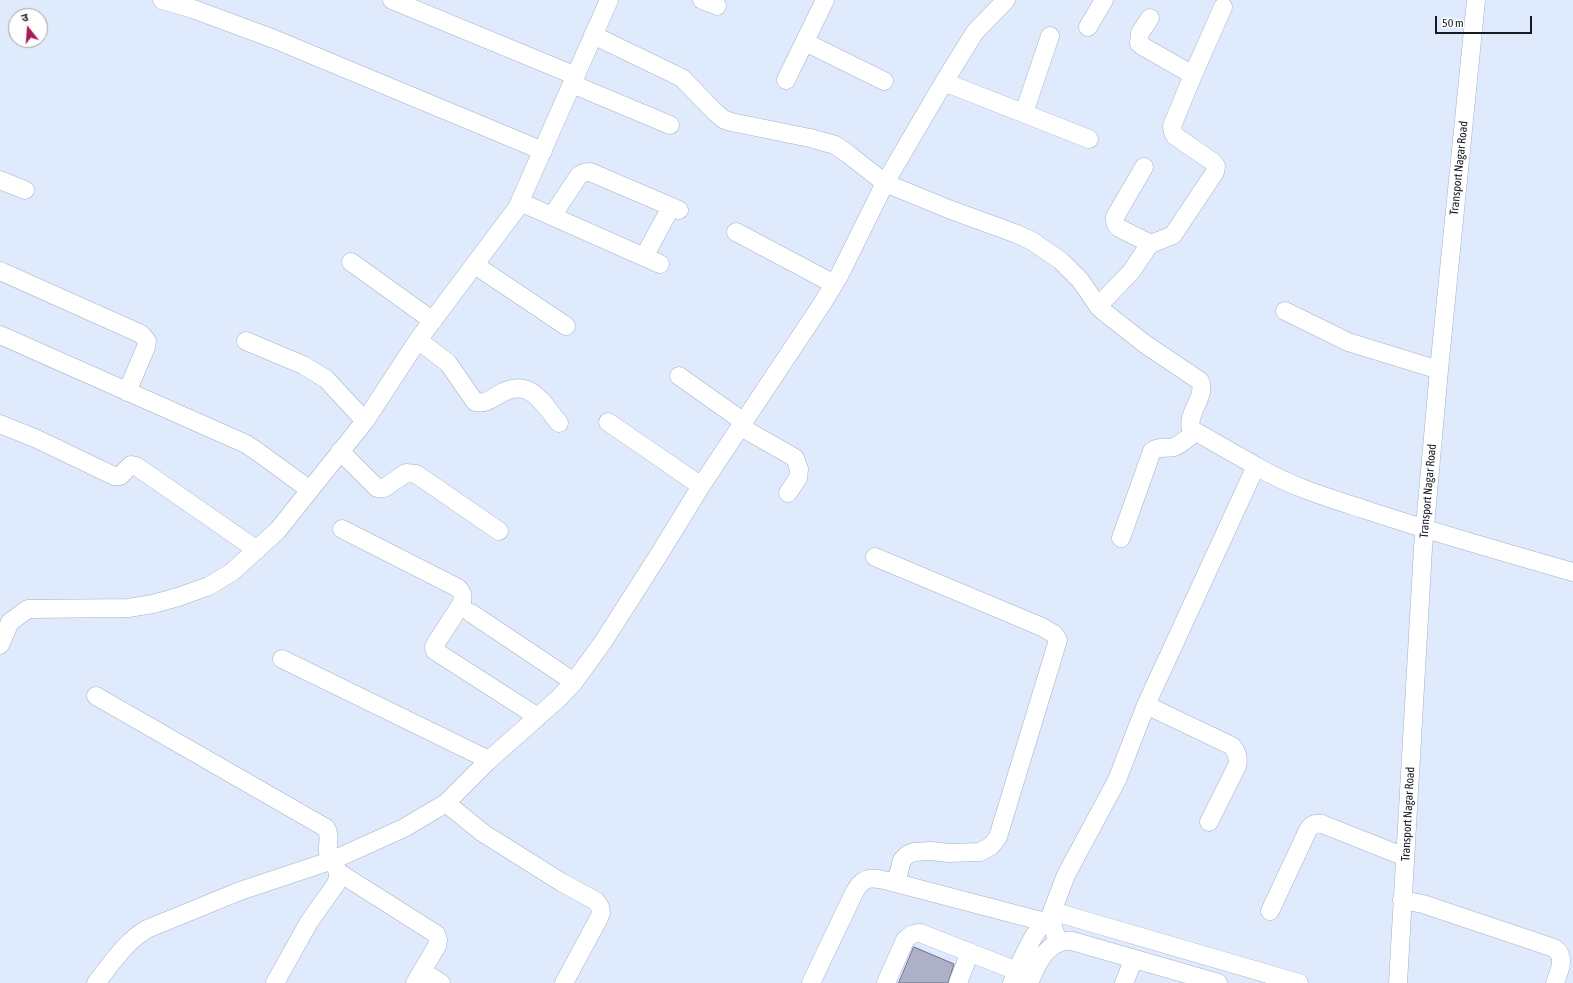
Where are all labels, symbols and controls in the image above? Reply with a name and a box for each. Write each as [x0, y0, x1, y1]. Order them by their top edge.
north arrow [8, 8, 48, 48]
scale bar [1437, 8, 1534, 34]
text: उ [20, 11, 30, 24]
text: 50 m [1442, 16, 1464, 30]
street label: Transport Nagar Road [1447, 120, 1471, 216]
street label: Transport Nagar Road [1417, 443, 1439, 539]
street label: Transport Nagar Road [1398, 766, 1418, 862]

